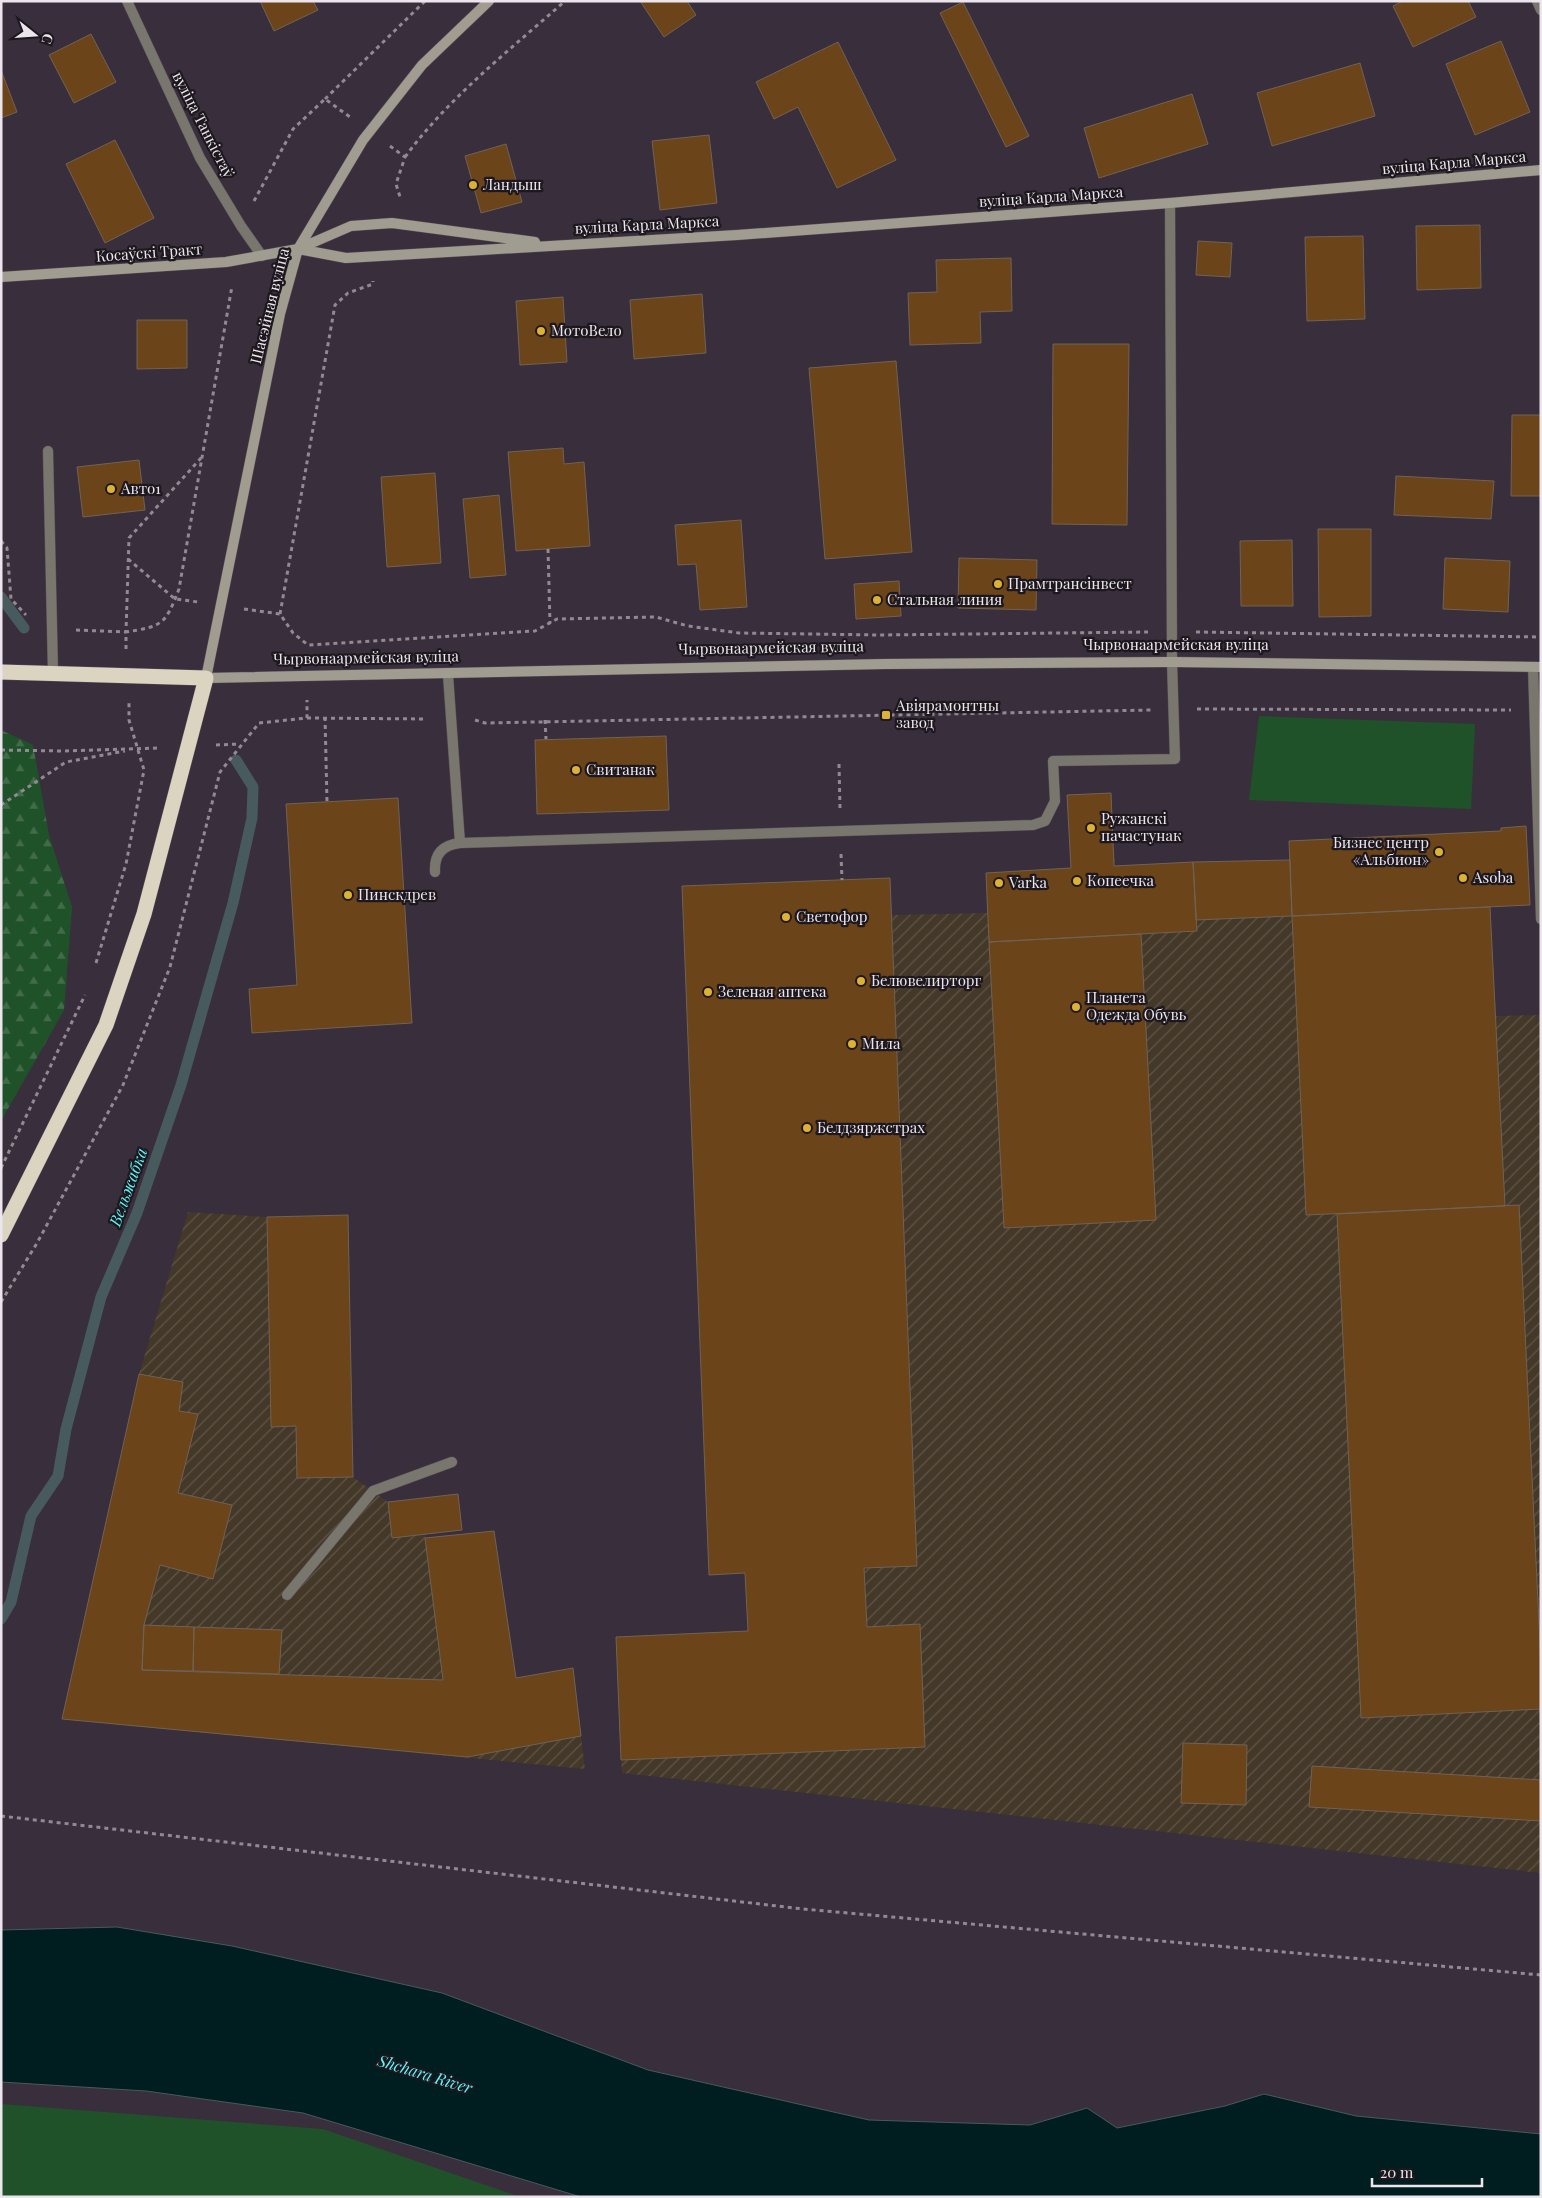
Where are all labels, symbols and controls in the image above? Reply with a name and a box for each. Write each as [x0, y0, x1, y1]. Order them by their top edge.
north arrow [10, 10, 60, 60]
text: С [37, 31, 58, 47]
street label: вуліца Танкістаў [169, 68, 239, 181]
street label: вуліца Карла Маркса [1381, 146, 1527, 178]
place label: Ландыш [482, 174, 542, 194]
marker: Ландыш [467, 179, 479, 191]
street label: вуліца Карла Маркса [978, 181, 1124, 211]
street label: вуліца Карла Маркса [574, 210, 720, 238]
street label: Косаўскі Тракт [95, 238, 203, 266]
street label: Шасэйная вуліца [245, 245, 293, 366]
place label: МотоВело [551, 320, 622, 340]
marker: МотоВело [535, 325, 547, 337]
place label: Авто1 [120, 478, 161, 498]
marker: Авто1 [105, 483, 117, 495]
place label: Прамтрансінвест [1008, 573, 1132, 593]
marker: Прамтрансінвест [992, 578, 1004, 590]
place label: Стальная линия [887, 589, 1002, 609]
marker: Стальная линия [871, 594, 883, 606]
street label: Чырвонаармейская вуліца [1083, 634, 1269, 654]
street label: Чырвонаармейская вуліца [678, 635, 865, 659]
street label: Чырвонаармейская вуліца [273, 645, 460, 669]
place label: Авіярамонтны завод [895, 695, 999, 732]
marker: Авіярамонтны завод [880, 709, 892, 721]
place label: Свитанак [586, 759, 655, 779]
marker: Свитанак [570, 764, 582, 776]
place label: Ружанскі пачастунак [1101, 808, 1182, 845]
marker: Ружанскі пачастунак [1085, 822, 1097, 834]
place label: Бизнес центр «Альбион» [1333, 832, 1429, 869]
marker: Бизнес центр «Альбион» [1433, 846, 1445, 858]
place label: Asoba [1472, 867, 1514, 887]
place label: Копеечка [1087, 870, 1155, 890]
place label: Varka [1008, 872, 1047, 892]
marker: Asoba [1457, 872, 1469, 884]
marker: Копеечка [1071, 875, 1083, 887]
marker: Varka [993, 877, 1005, 889]
place label: Пинскдрев [358, 884, 436, 904]
marker: Пинскдрев [342, 889, 354, 901]
place label: Светофор [796, 906, 868, 926]
marker: Светофор [780, 911, 792, 923]
place label: Белювелирторг [871, 970, 982, 990]
marker: Белювелирторг [855, 975, 867, 987]
place label: Зеленая аптека [718, 981, 827, 1001]
marker: Зеленая аптека [702, 986, 714, 998]
place label: Планета Одежда Обувь [1086, 987, 1187, 1024]
marker: Планета Одежда Обувь [1070, 1001, 1082, 1013]
place label: Мила [862, 1033, 901, 1053]
marker: Мила [846, 1038, 858, 1050]
place label: Белдзяржстрах [817, 1117, 925, 1137]
marker: Белдзяржстрах [801, 1122, 813, 1134]
water label: Вельжабка [103, 1145, 151, 1230]
water label: Shchara River [374, 2049, 476, 2098]
scale bar [1372, 2156, 1482, 2188]
text: 20 m [1380, 2162, 1414, 2182]

